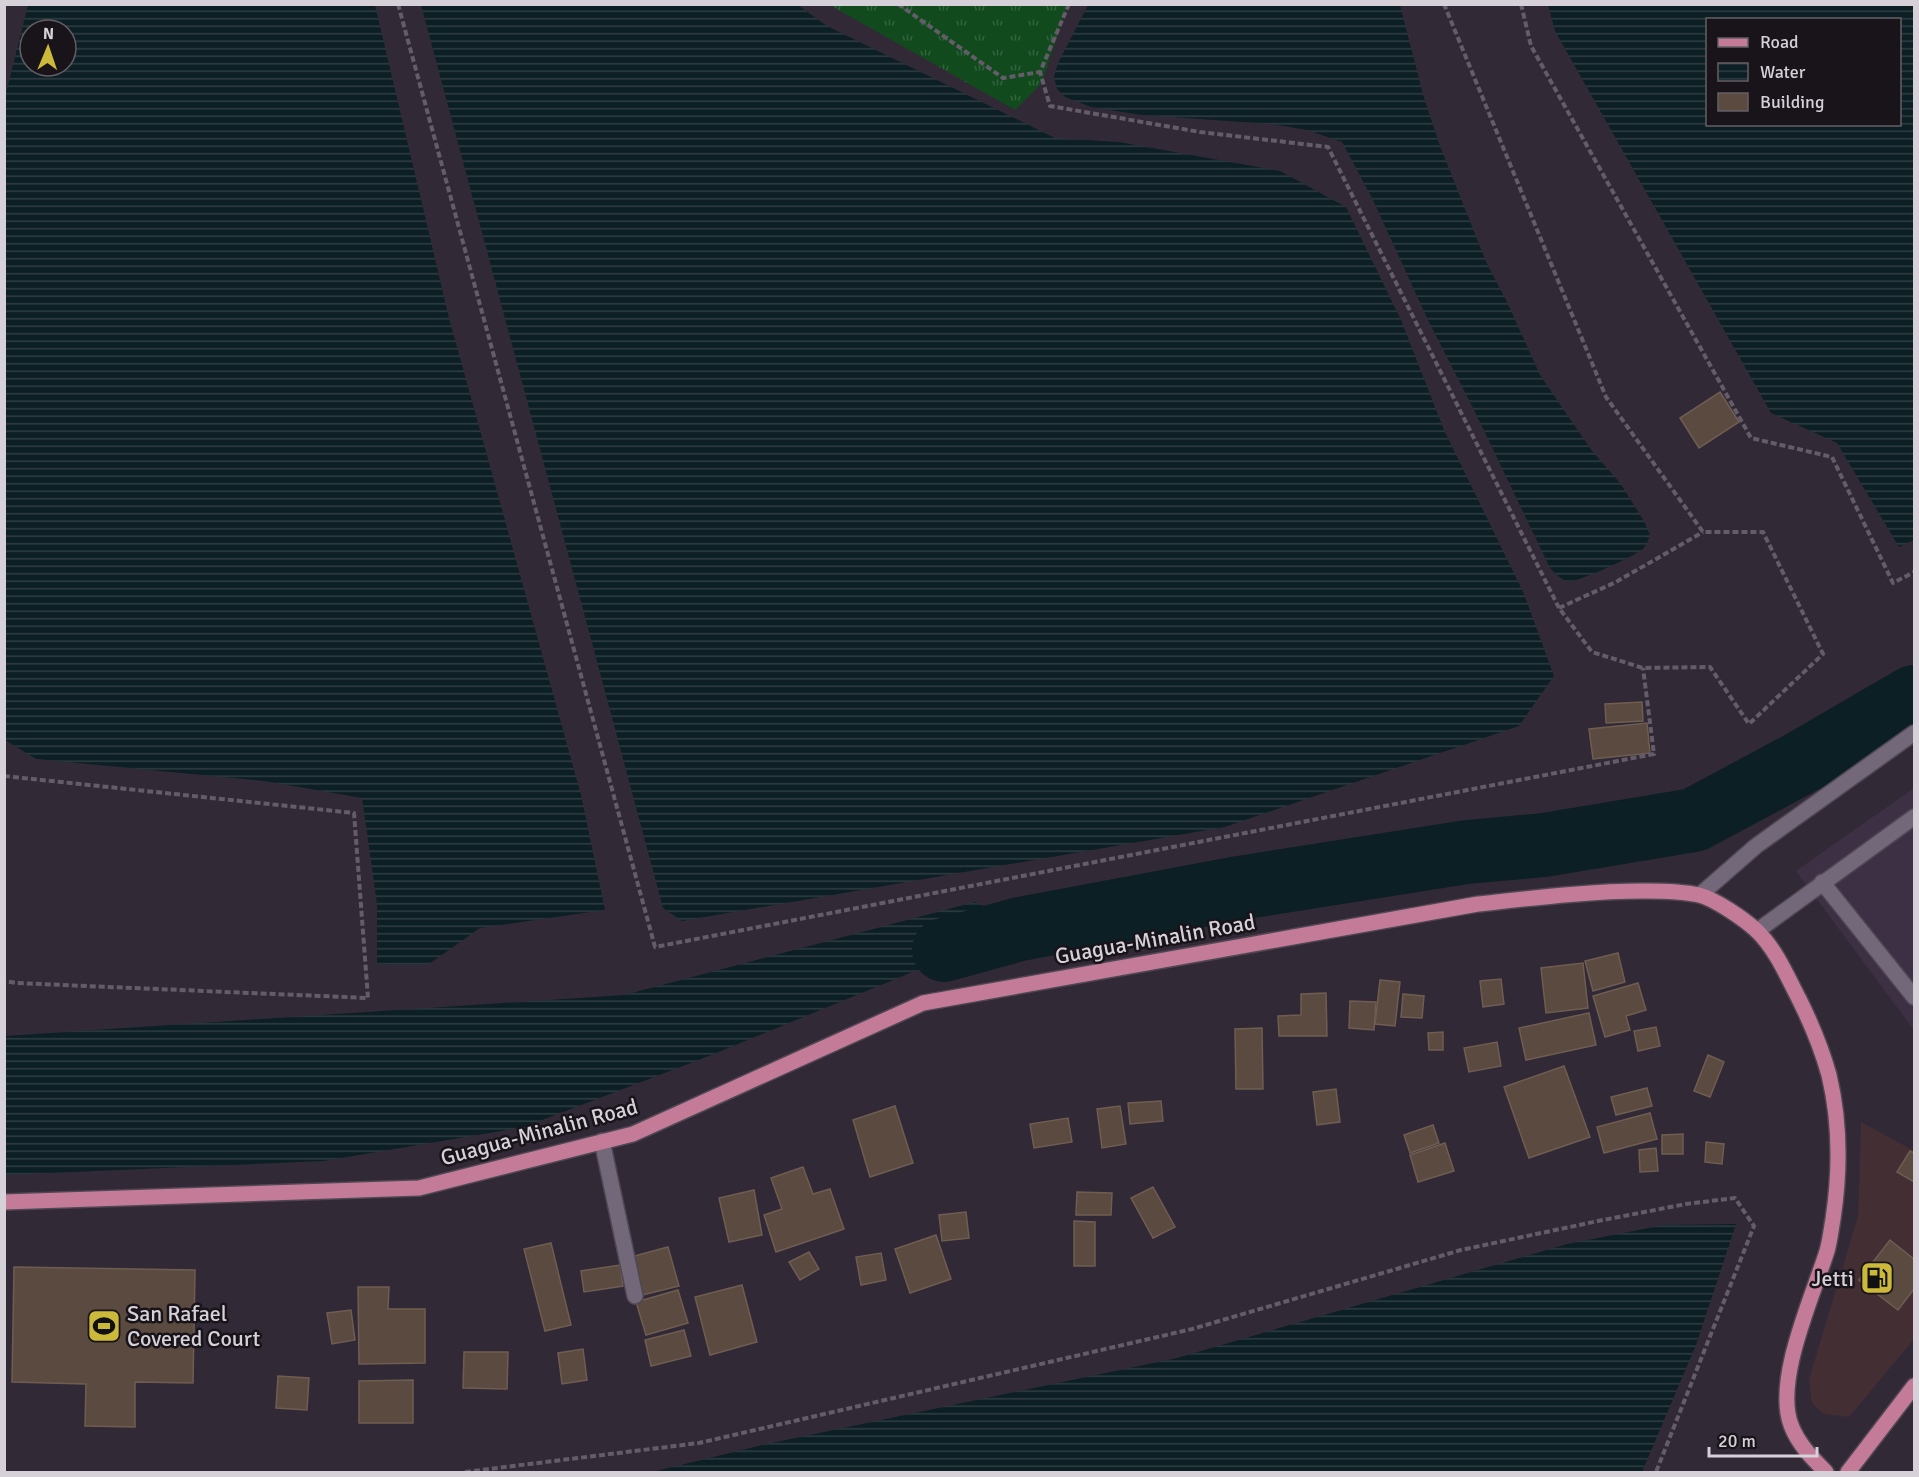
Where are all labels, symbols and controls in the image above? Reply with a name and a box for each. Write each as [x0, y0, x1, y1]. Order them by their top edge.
north arrow [18, 18, 78, 78]
legend [1706, 18, 1901, 126]
text: N [43, 24, 54, 44]
text: Road [1760, 31, 1799, 53]
text: Water [1760, 61, 1806, 83]
text: Building [1760, 91, 1824, 113]
street label: Guagua-Minalin Road [1053, 908, 1257, 970]
street label: Guagua-Minalin Road [438, 1093, 640, 1171]
fuel station icon: Jetti [1859, 1260, 1895, 1296]
place label: Jetti [1812, 1265, 1854, 1292]
place label: San Rafael Covered Court [127, 1300, 260, 1352]
sports icon: San Rafael Covered Court [86, 1308, 122, 1344]
scale bar [1709, 1420, 1817, 1458]
text: 20 m [1718, 1430, 1756, 1452]

